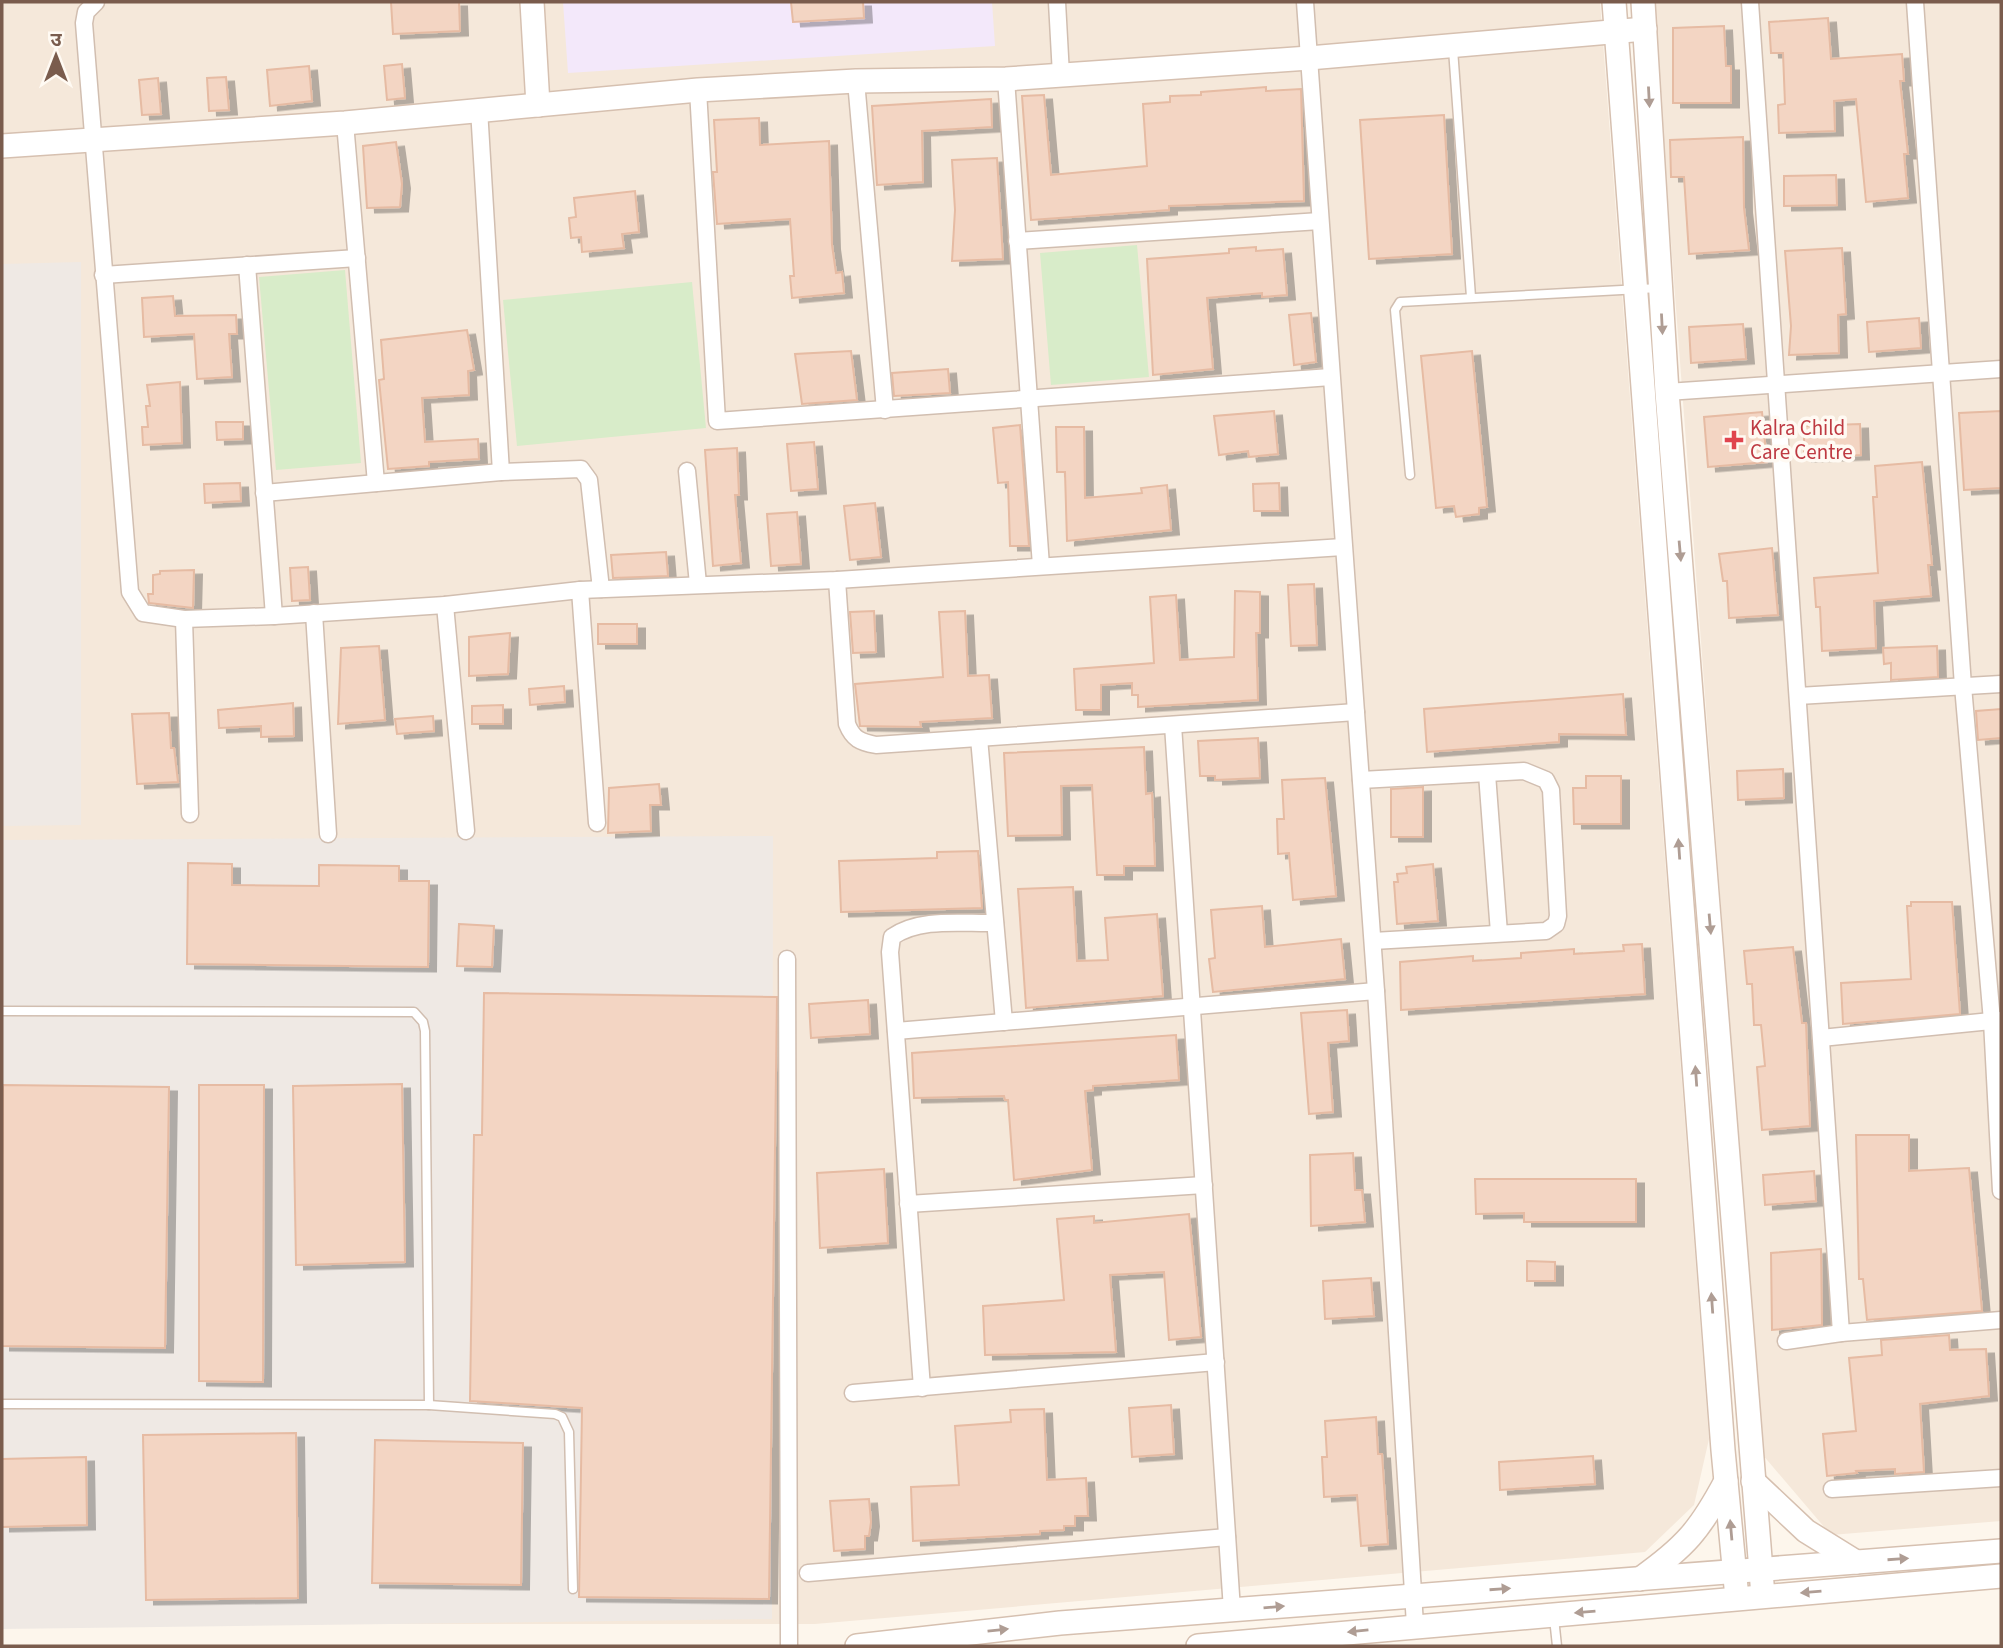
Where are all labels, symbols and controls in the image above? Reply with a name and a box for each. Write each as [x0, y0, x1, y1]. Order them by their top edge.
north arrow [21, 21, 91, 91]
text: उ [50, 27, 62, 54]
one-way arrow [1644, 86, 1655, 108]
one-way arrow [1657, 313, 1668, 335]
place label: Kalra Child Care Centre [1750, 413, 1853, 467]
marker: Kalra Child Care Centre [1724, 430, 1744, 450]
one-way arrow [1675, 540, 1686, 562]
one-way arrow [1673, 838, 1684, 860]
one-way arrow [1705, 913, 1716, 935]
one-way arrow [1690, 1065, 1701, 1087]
one-way arrow [1706, 1292, 1717, 1314]
one-way arrow [1725, 1519, 1736, 1541]
one-way arrow [1888, 1553, 1910, 1564]
one-way arrow [1490, 1583, 1512, 1594]
one-way arrow [1800, 1587, 1822, 1598]
one-way arrow [1263, 1601, 1285, 1612]
one-way arrow [1573, 1607, 1595, 1618]
one-way arrow [987, 1625, 1009, 1636]
one-way arrow [1347, 1625, 1369, 1636]

